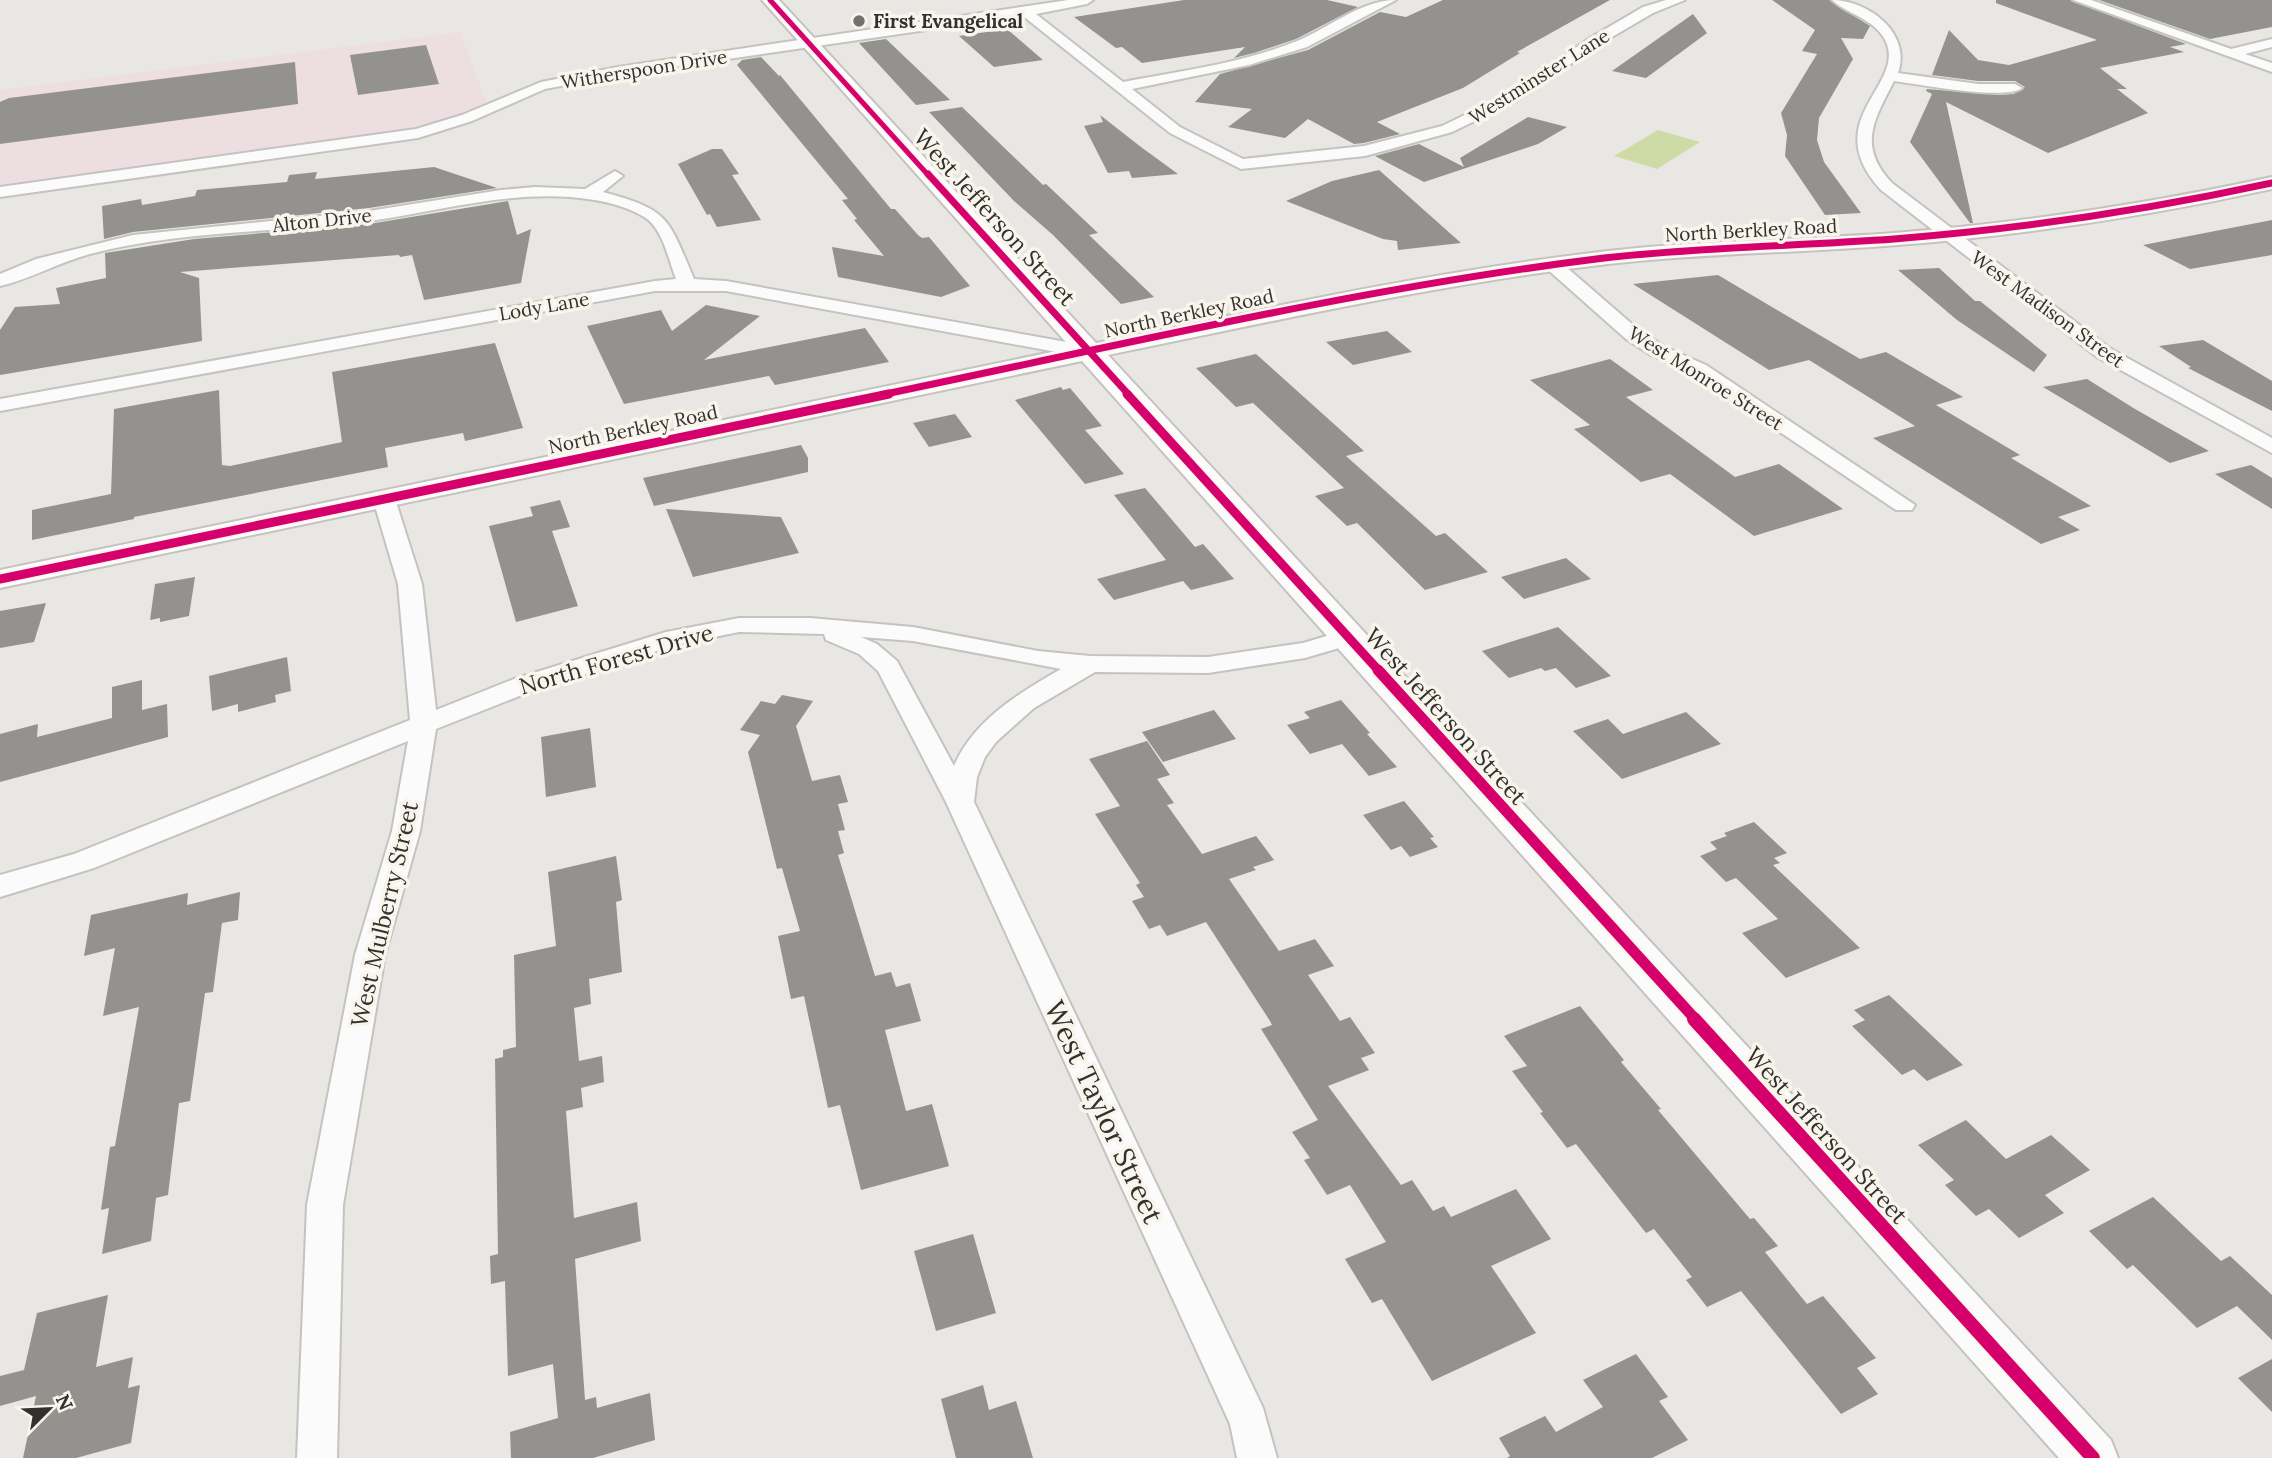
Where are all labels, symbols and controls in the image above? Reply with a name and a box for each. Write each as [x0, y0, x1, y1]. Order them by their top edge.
place label: First Evangelical [873, 9, 1023, 33]
marker: First Evangelical [851, 13, 867, 29]
street label: Westminster Lane [1464, 23, 1614, 129]
street label: Witherspoon Drive [559, 44, 729, 94]
street label: West Jefferson Street [908, 123, 1082, 312]
street label: Alton Drive [270, 203, 373, 237]
street label: North Berkley Road [1664, 214, 1838, 246]
street label: West Madison Street [1967, 245, 2130, 373]
street label: North Berkley Road [1102, 283, 1276, 343]
street label: Lody Lane [497, 286, 591, 326]
street label: West Monroe Street [1624, 321, 1788, 436]
street label: North Berkley Road [546, 399, 720, 459]
street label: North Forest Drive [516, 617, 716, 701]
street label: West Jefferson Street [1359, 622, 1533, 811]
street label: West Mulberry Street [344, 798, 424, 1030]
street label: West Taylor Street [1037, 995, 1172, 1229]
street label: West Jefferson Street [1740, 1041, 1914, 1230]
north arrow [14, 1374, 84, 1444]
text: N [51, 1390, 79, 1414]

